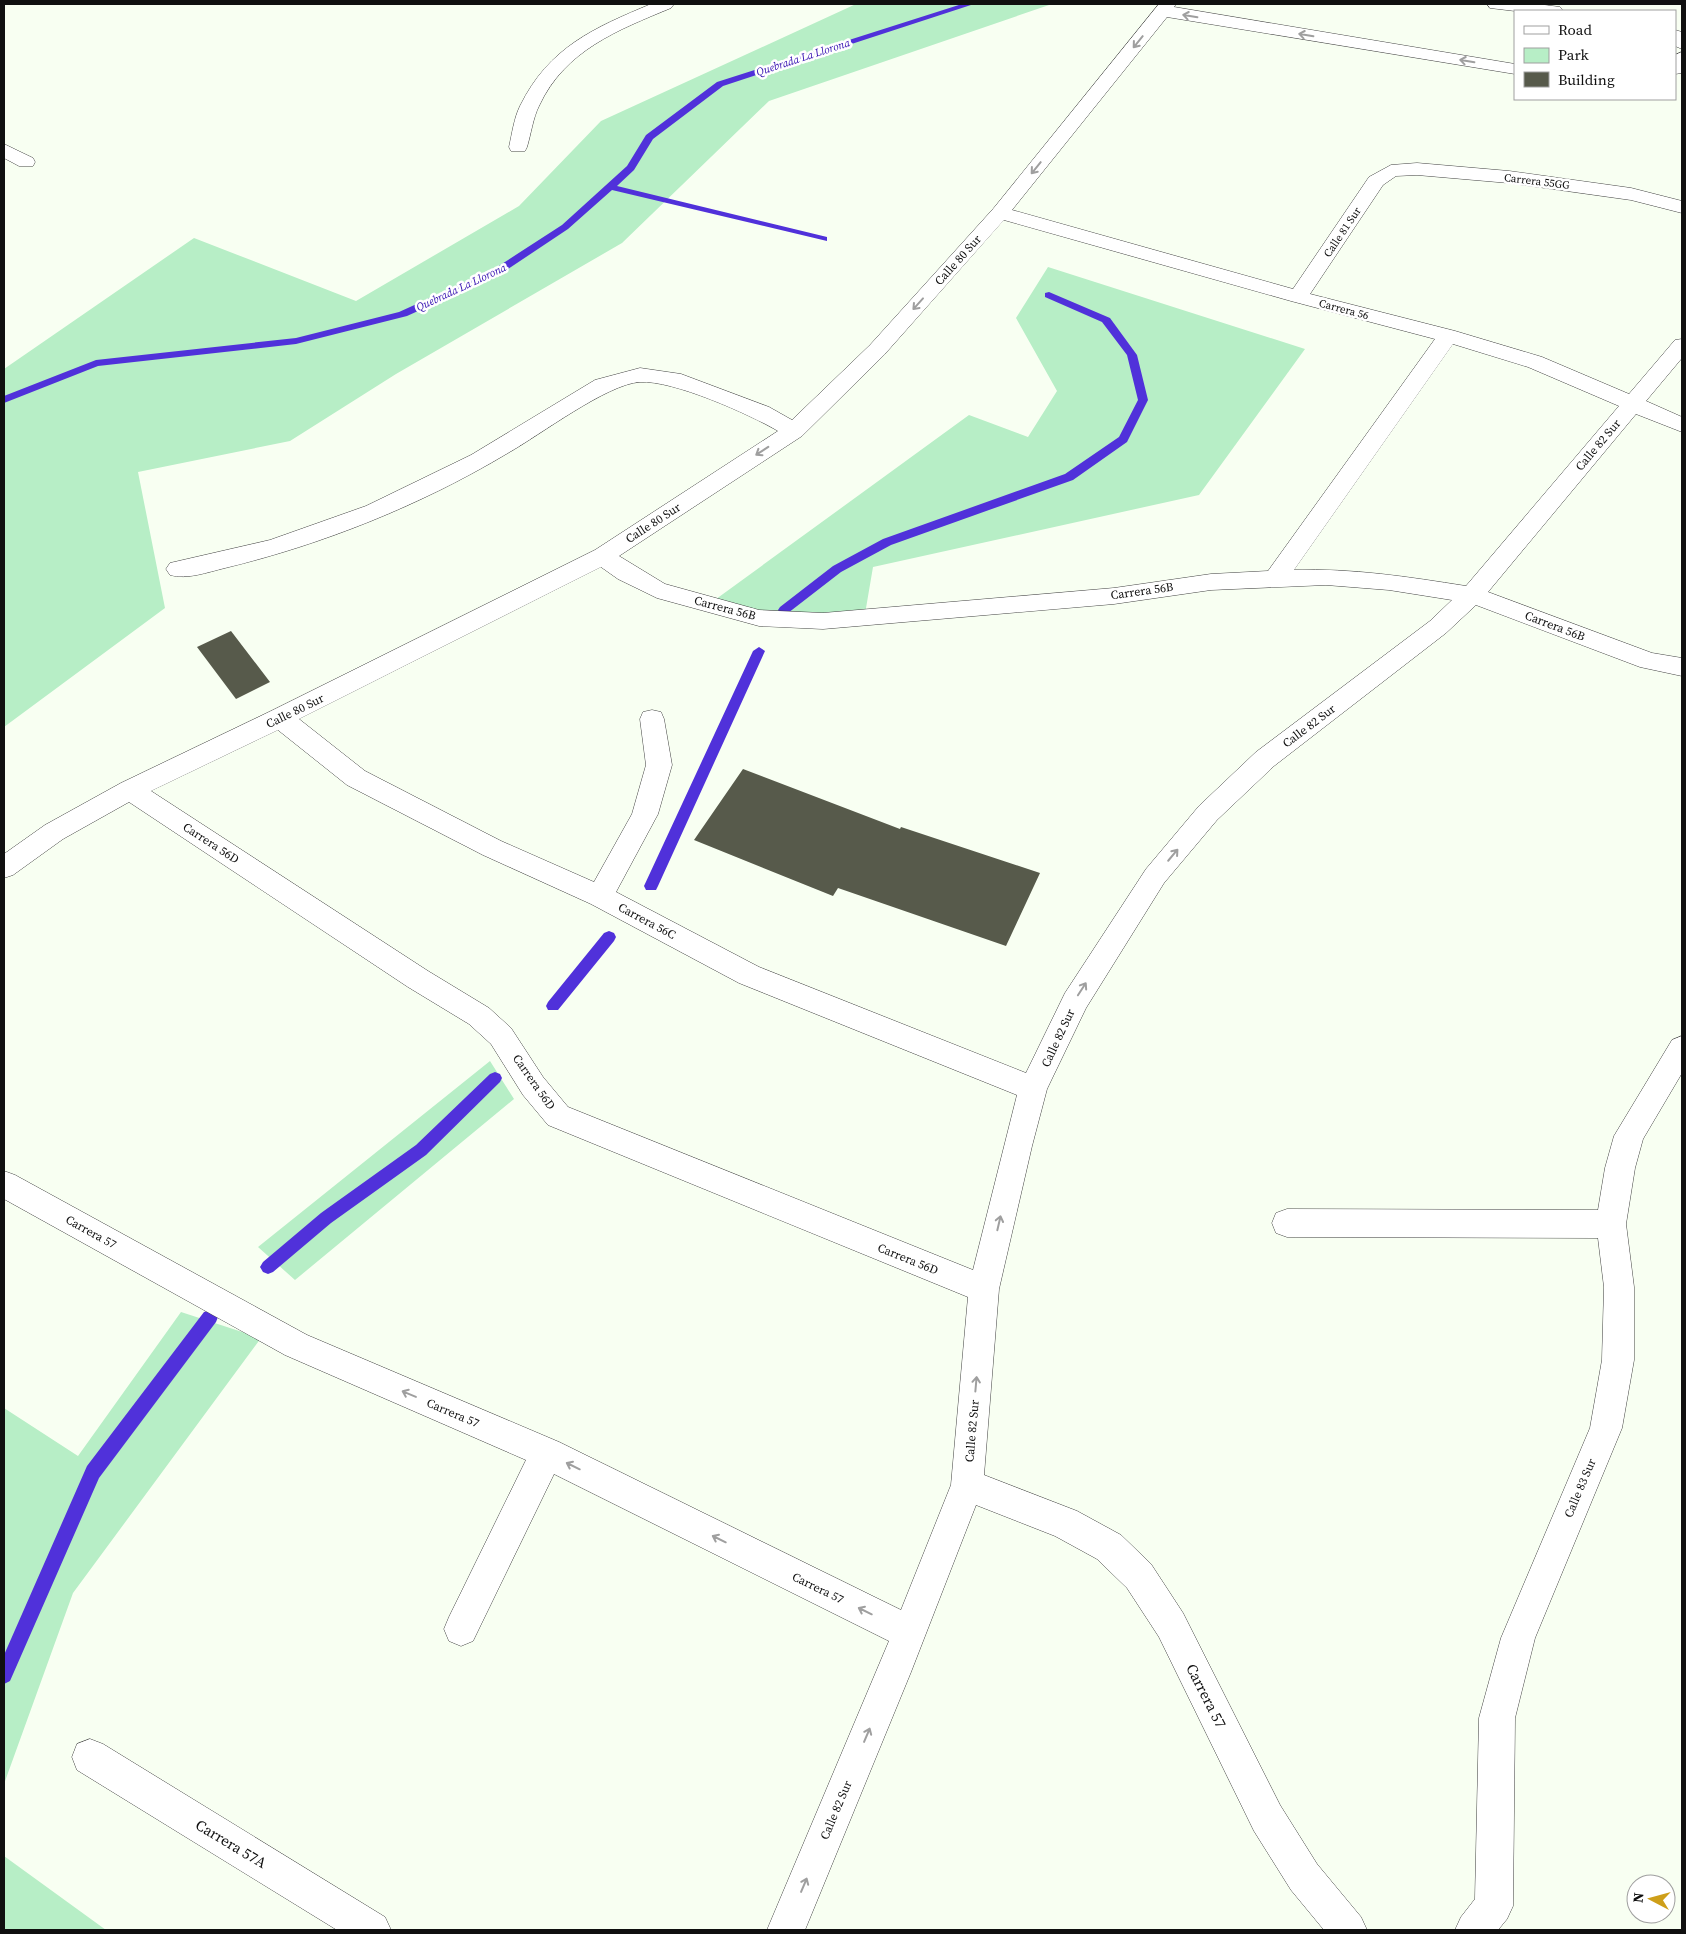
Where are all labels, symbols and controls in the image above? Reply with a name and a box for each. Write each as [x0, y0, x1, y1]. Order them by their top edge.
one-way arrow [1182, 10, 1198, 20]
legend [1514, 10, 1676, 100]
text: Road [1558, 19, 1592, 40]
one-way arrow [1299, 29, 1315, 39]
water label: Quebrada La Llorona [754, 35, 852, 80]
one-way arrow [1133, 36, 1144, 49]
text: Park [1558, 44, 1590, 65]
one-way arrow [1459, 56, 1475, 66]
text: Building [1558, 69, 1615, 90]
one-way arrow [1030, 162, 1041, 175]
street label: Carrera 55GG [1503, 170, 1571, 193]
street label: Calle 81 Sur [1320, 204, 1365, 260]
street label: Calle 80 Sur [931, 231, 985, 289]
water label: Quebrada La Llorona [414, 260, 509, 315]
street label: Carrera 56 [1317, 296, 1371, 323]
one-way arrow [912, 298, 924, 311]
street label: Calle 82 Sur [1572, 416, 1624, 474]
one-way arrow [756, 447, 770, 457]
street label: Calle 80 Sur [622, 499, 684, 547]
street label: Carrera 56B [1110, 579, 1175, 603]
street label: Carrera 56B [692, 592, 758, 624]
street label: Carrera 56B [1523, 607, 1588, 645]
street label: Calle 80 Sur [263, 690, 327, 732]
street label: Calle 82 Sur [1279, 701, 1339, 751]
street label: Carrera 56D [180, 819, 242, 867]
one-way arrow [1168, 848, 1179, 861]
street label: Carrera 56C [615, 899, 679, 943]
one-way arrow [1078, 983, 1088, 997]
street label: Calle 82 Sur [1038, 1006, 1078, 1070]
street label: Carrera 56D [509, 1051, 559, 1113]
street label: Carrera 57 [63, 1212, 119, 1252]
one-way arrow [995, 1216, 1004, 1232]
street label: Carrera 56D [875, 1240, 941, 1278]
one-way arrow [971, 1376, 980, 1392]
one-way arrow [402, 1389, 417, 1399]
street label: Carrera 57 [424, 1395, 482, 1431]
street label: Calle 82 Sur [961, 1399, 983, 1463]
street label: Calle 83 Sur [1560, 1456, 1600, 1520]
one-way arrow [566, 1461, 581, 1471]
one-way arrow [712, 1533, 727, 1543]
street label: Carrera 57 [789, 1569, 847, 1607]
one-way arrow [857, 1606, 872, 1616]
street label: Carrera 57 [1181, 1660, 1232, 1732]
one-way arrow [864, 1728, 873, 1743]
street label: Calle 82 Sur [816, 1778, 856, 1842]
street label: Carrera 57A [192, 1814, 271, 1873]
north arrow [1626, 1874, 1676, 1924]
one-way arrow [800, 1878, 810, 1893]
text: N [1628, 1892, 1649, 1904]

